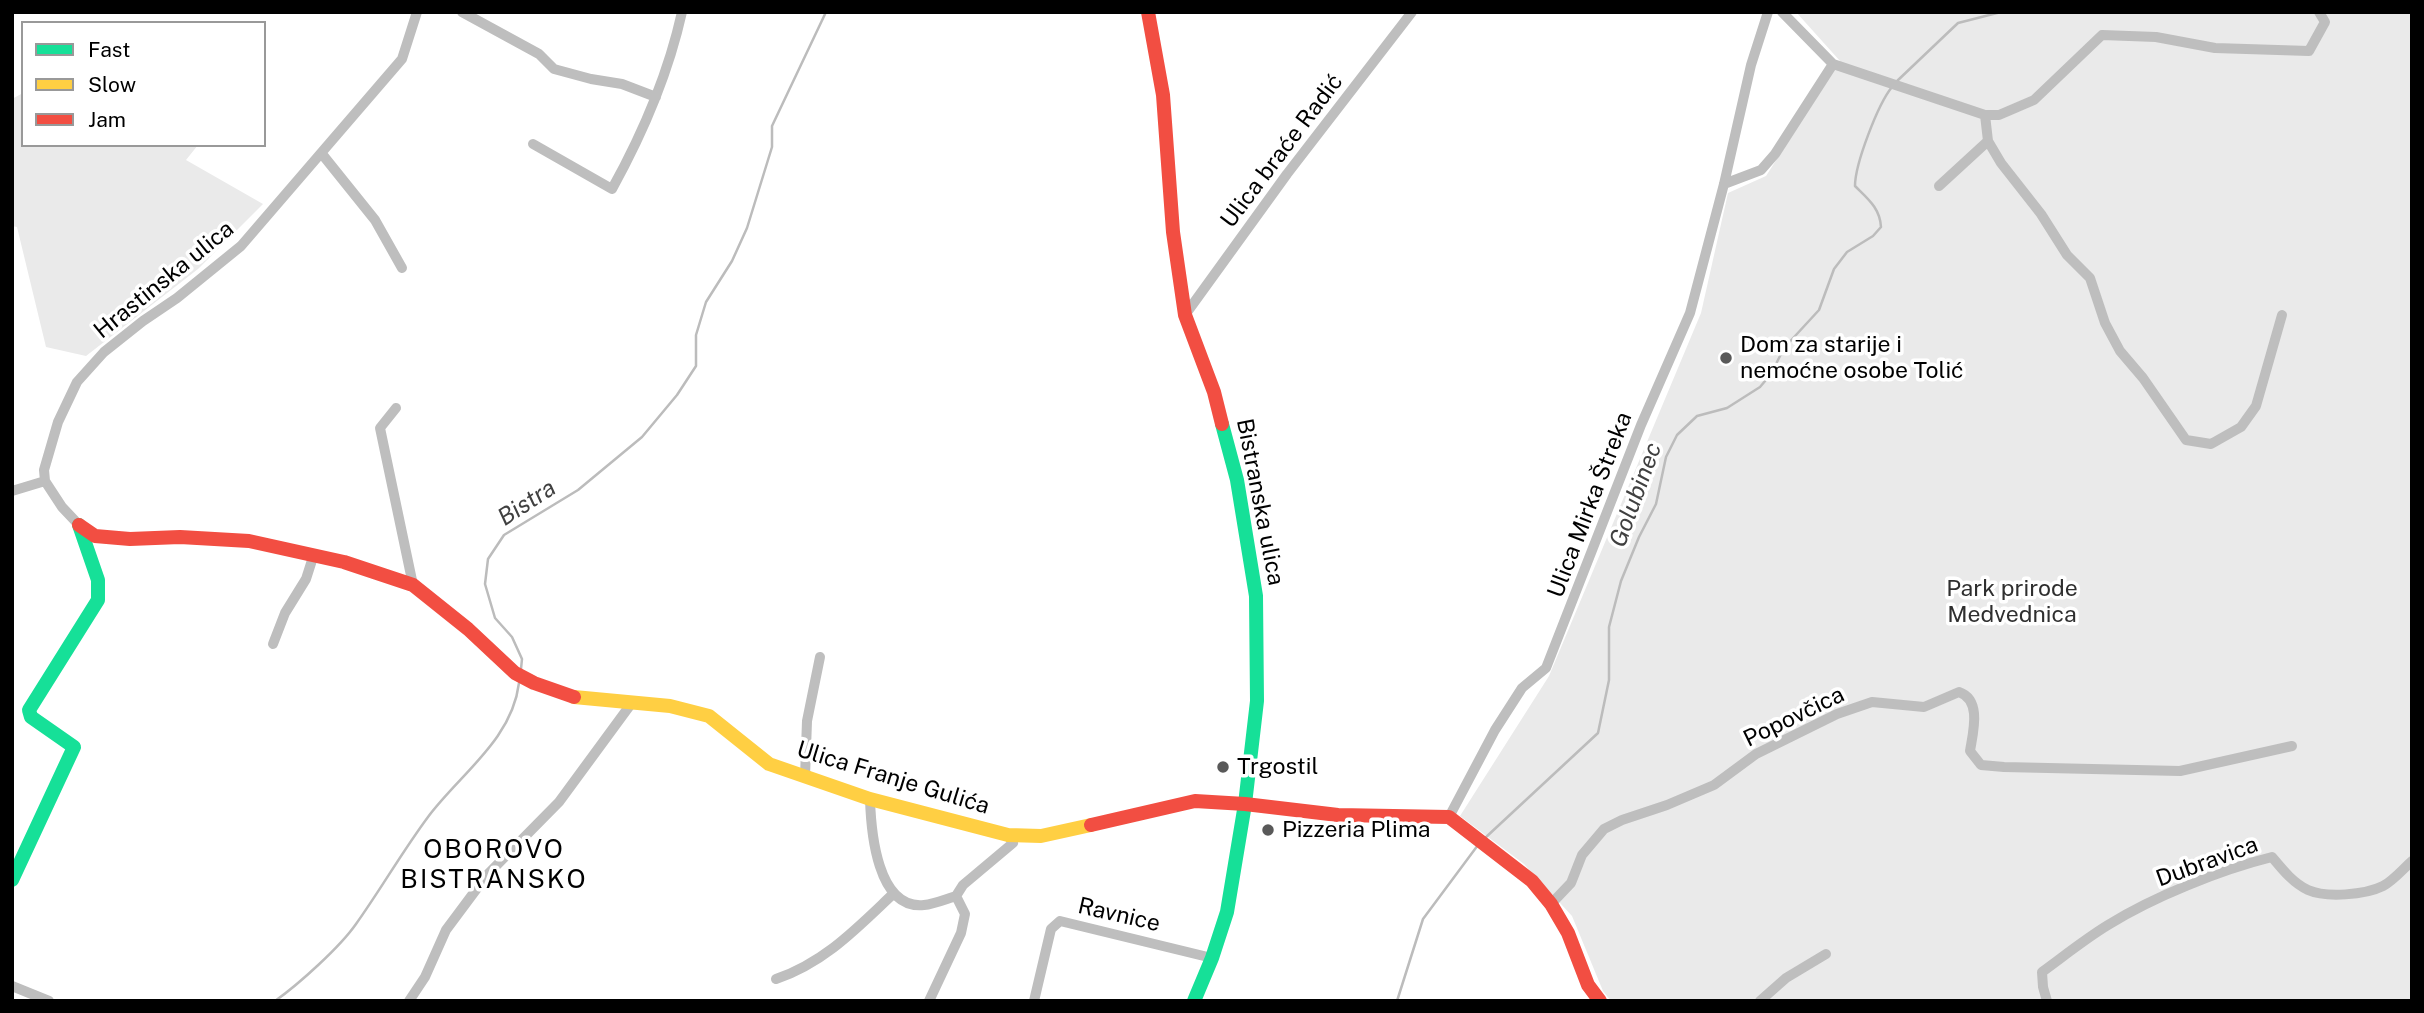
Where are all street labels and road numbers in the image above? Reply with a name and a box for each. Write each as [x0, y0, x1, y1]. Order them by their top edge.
street label: Ulica braće Radić [1215, 69, 1349, 233]
street label: Hrastinska ulica [89, 215, 239, 345]
street label: Ulica Mirka Štreka [1542, 408, 1638, 602]
street label: Bistranska ulica [1230, 416, 1290, 588]
street label: Popovčica [1739, 681, 1849, 753]
street label: Ulica Franje Gulića [793, 736, 993, 820]
street label: Dubravica [2152, 831, 2262, 893]
street label: Ravnice [1075, 892, 1163, 938]

